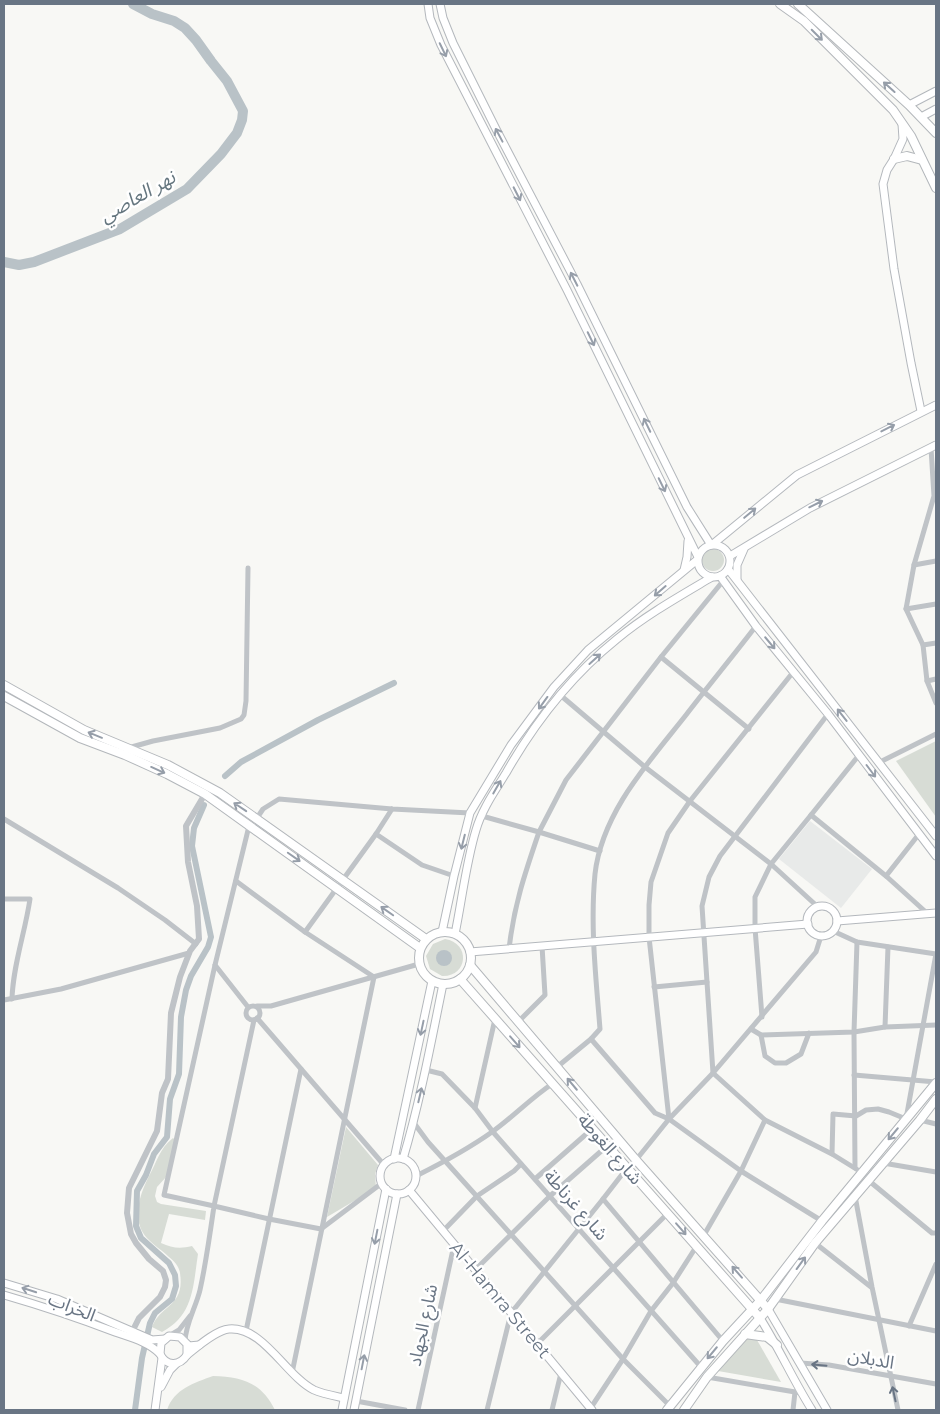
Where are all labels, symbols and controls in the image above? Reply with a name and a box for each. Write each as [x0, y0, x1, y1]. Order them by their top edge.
one-way arrow [811, 29, 824, 41]
one-way arrow [439, 42, 448, 57]
one-way arrow [883, 81, 896, 93]
one-way arrow [494, 128, 504, 143]
water label: نهر العاصي [95, 165, 182, 230]
one-way arrow [512, 187, 522, 202]
one-way arrow [569, 272, 579, 287]
one-way arrow [587, 331, 596, 346]
one-way arrow [641, 418, 651, 433]
one-way arrow [880, 423, 895, 432]
one-way arrow [658, 477, 667, 492]
one-way arrow [809, 499, 824, 509]
one-way arrow [744, 507, 757, 519]
one-way arrow [653, 585, 666, 596]
one-way arrow [765, 636, 776, 649]
one-way arrow [588, 653, 601, 664]
one-way arrow [537, 696, 548, 709]
one-way arrow [836, 709, 847, 722]
one-way arrow [88, 729, 103, 739]
one-way arrow [866, 764, 876, 778]
one-way arrow [150, 765, 165, 775]
one-way arrow [492, 780, 502, 795]
one-way arrow [233, 802, 247, 812]
one-way arrow [457, 834, 467, 850]
one-way arrow [287, 852, 301, 862]
one-way arrow [380, 906, 394, 916]
one-way arrow [417, 1020, 426, 1036]
one-way arrow [510, 1035, 521, 1048]
one-way arrow [566, 1078, 577, 1091]
one-way arrow [416, 1088, 425, 1104]
street label: شارع الغوطة [571, 1109, 647, 1191]
one-way arrow [888, 1127, 899, 1140]
street label: شارع غرناطة [537, 1165, 613, 1247]
one-way arrow [675, 1223, 686, 1236]
one-way arrow [371, 1228, 381, 1244]
street label: Al-Hamra Street [445, 1237, 555, 1363]
one-way arrow [796, 1256, 806, 1270]
one-way arrow [731, 1265, 742, 1278]
street label: شارع الجهاد [404, 1282, 445, 1369]
one-way arrow [22, 1285, 38, 1295]
street label: الخراب [45, 1288, 99, 1326]
street label: الدبلان [846, 1344, 896, 1374]
one-way arrow [707, 1347, 718, 1360]
one-way arrow [359, 1355, 369, 1371]
one-way arrow [811, 1360, 827, 1369]
one-way arrow [889, 1386, 898, 1402]

